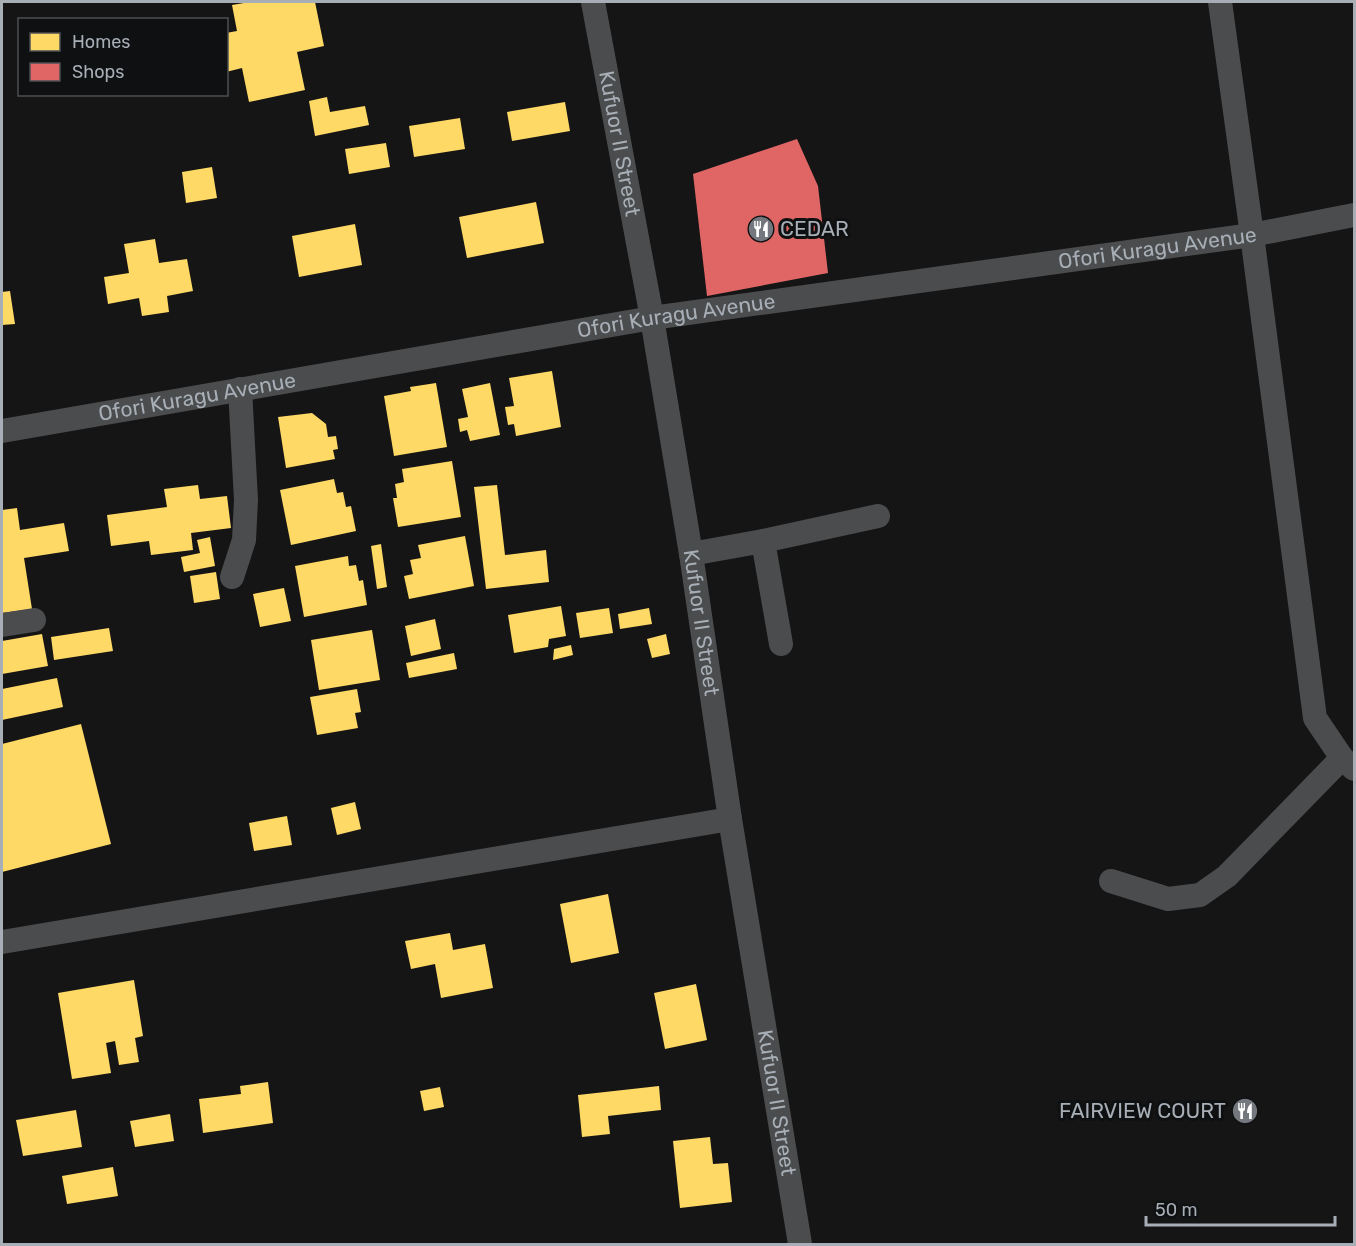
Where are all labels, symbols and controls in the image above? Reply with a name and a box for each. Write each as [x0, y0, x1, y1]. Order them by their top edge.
legend [18, 18, 228, 96]
text: Homes [72, 31, 130, 53]
text: Shops [72, 61, 124, 83]
street label: Kufuor II Street [594, 69, 646, 218]
restaurant icon: CEDAR [746, 214, 776, 244]
place label: CEDAR [780, 216, 849, 241]
street label: Ofori Kuragu Avenue [1057, 221, 1258, 274]
street label: Ofori Kuragu Avenue [575, 288, 777, 343]
street label: Ofori Kuragu Avenue [96, 367, 298, 426]
street label: Kufuor II Street [678, 548, 725, 697]
street label: Kufuor II Street [753, 1028, 802, 1177]
restaurant icon: FAIRVIEW COURT [1230, 1096, 1260, 1126]
place label: FAIRVIEW COURT [1059, 1098, 1226, 1123]
scale bar [1146, 1189, 1335, 1227]
text: 50 m [1155, 1199, 1198, 1221]

